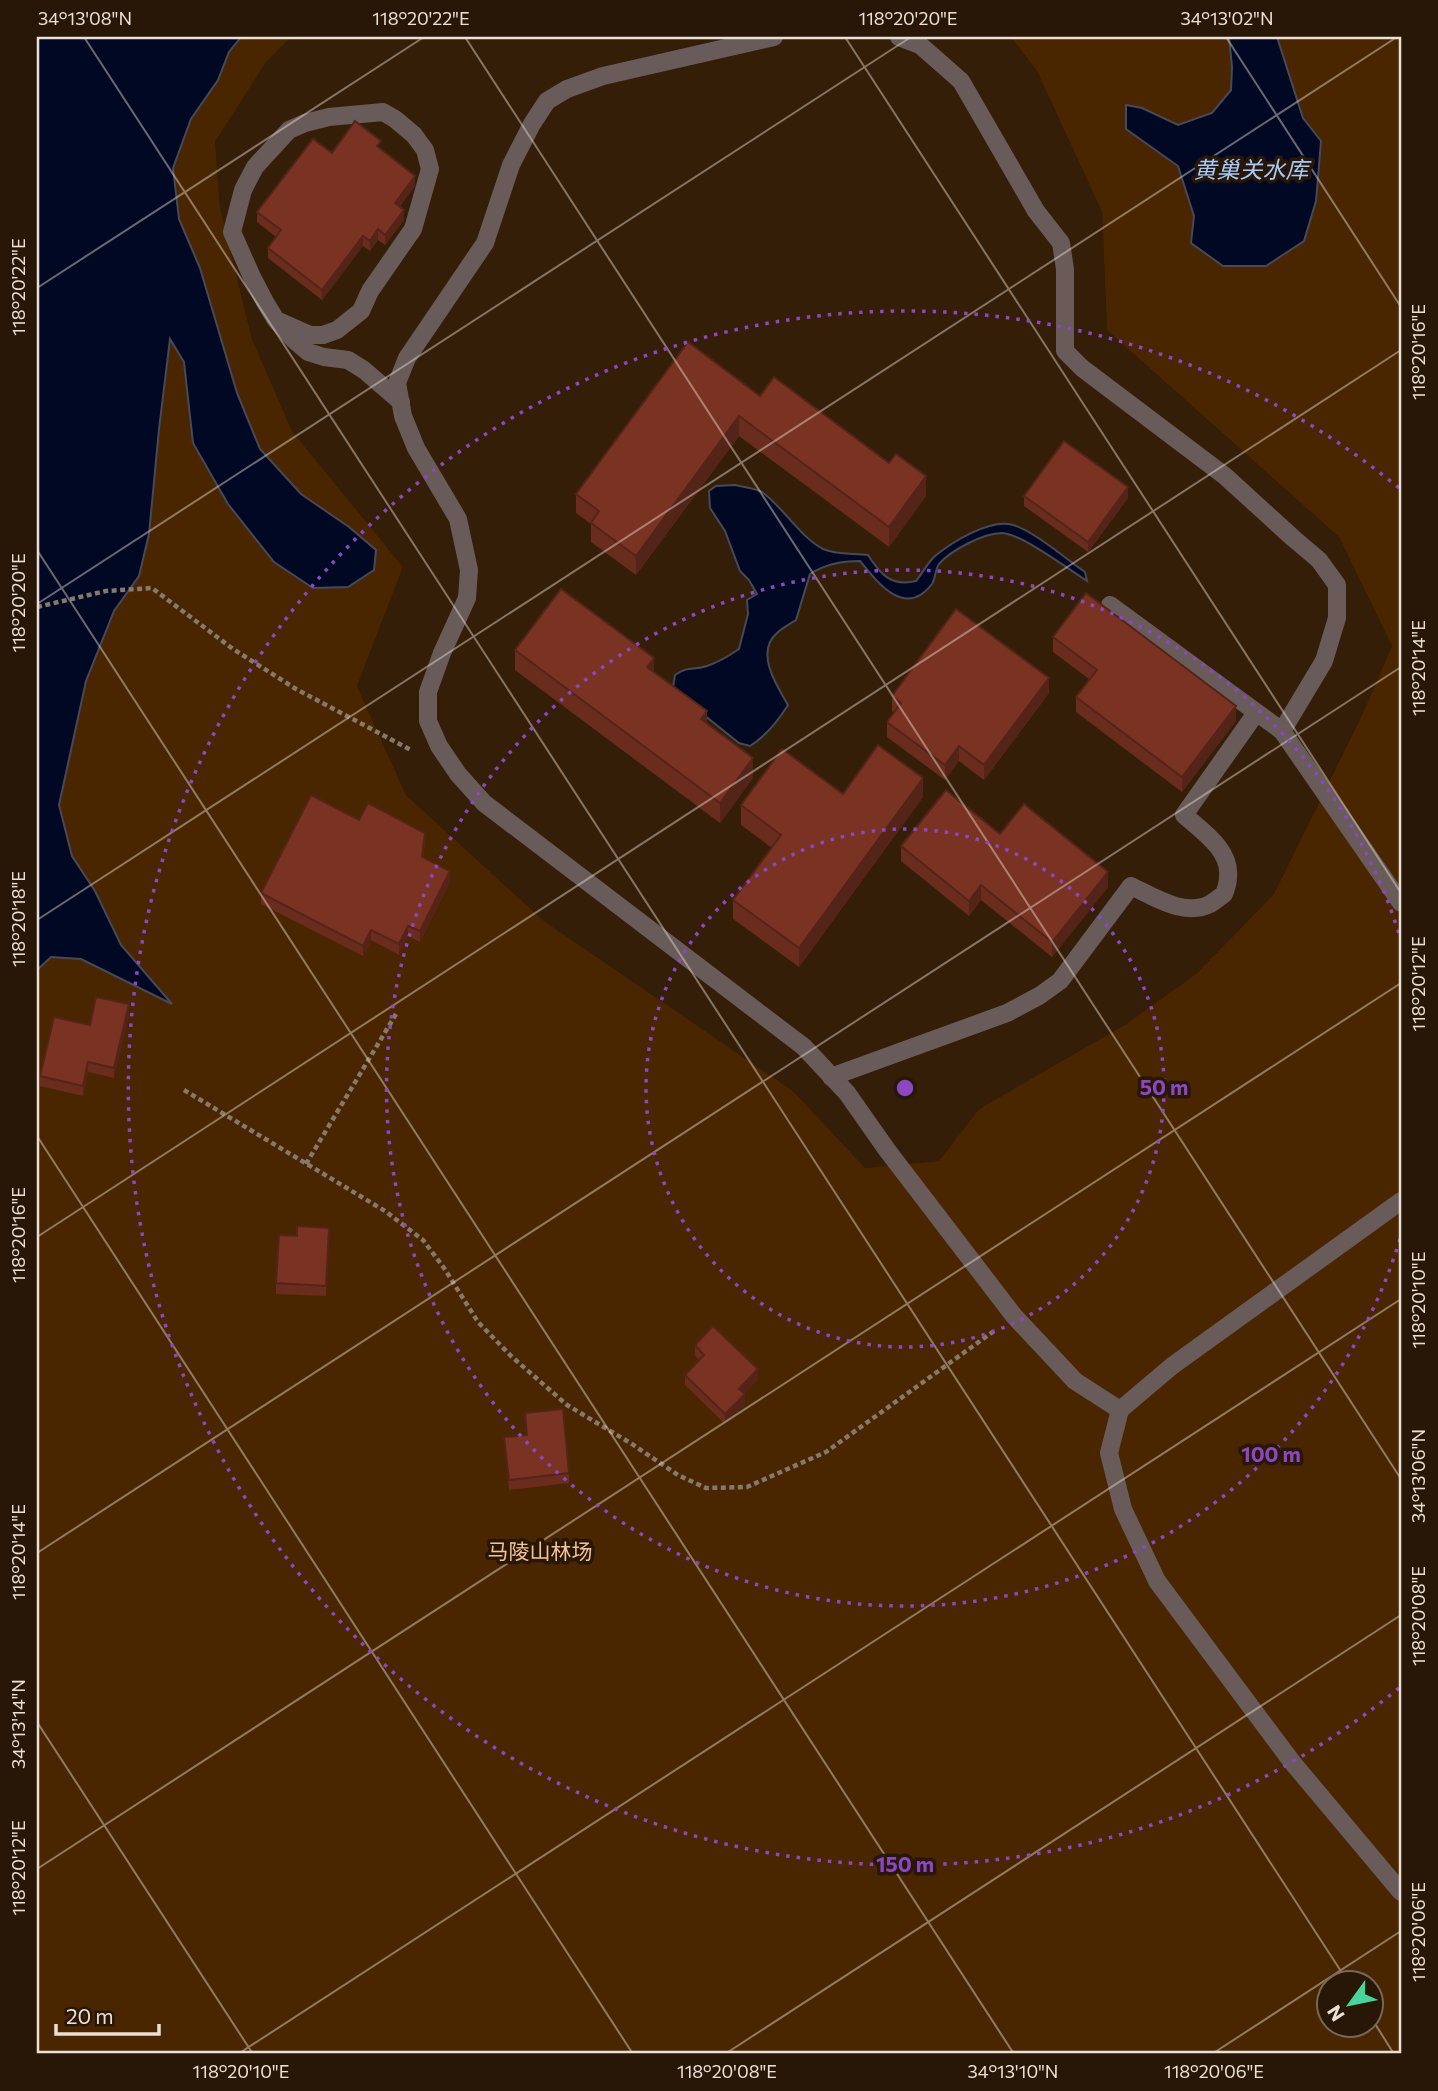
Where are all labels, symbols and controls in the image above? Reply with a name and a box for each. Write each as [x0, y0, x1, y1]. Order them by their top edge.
text: 34°13'08"N [38, 7, 132, 29]
text: 118°20'22"E [372, 7, 470, 29]
text: 118°20'20"E [858, 7, 958, 29]
text: 34°13'02"N [1180, 7, 1274, 29]
water label: 黄巢关水库 [1194, 155, 1313, 183]
text: 118°20'22"E [7, 238, 29, 336]
text: 118°20'16"E [1407, 304, 1429, 400]
text: 118°20'20"E [7, 553, 29, 653]
text: 118°20'14"E [1407, 620, 1429, 716]
text: 118°20'18"E [7, 871, 29, 967]
text: 118°20'12"E [1407, 936, 1429, 1032]
text: 50 m [1140, 1074, 1188, 1099]
centre of rings [893, 1076, 917, 1100]
text: 118°20'16"E [7, 1187, 29, 1283]
text: 118°20'10"E [1407, 1252, 1429, 1348]
text: 34°13'06"N [1407, 1429, 1429, 1523]
text: 100 m [1241, 1441, 1301, 1466]
text: 118°20'14"E [7, 1504, 29, 1600]
park label: 马陵山林场 [488, 1538, 593, 1563]
text: 118°20'08"E [1407, 1566, 1429, 1666]
text: 34°13'14"N [7, 1679, 29, 1769]
text: 118°20'12"E [7, 1820, 29, 1916]
text: 150 m [876, 1851, 934, 1876]
text: 118°20'06"E [1407, 1882, 1429, 1982]
north arrow [1316, 1968, 1386, 2038]
scale bar [56, 1993, 159, 2037]
text: N [1322, 2001, 1349, 2026]
text: 20 m [66, 2003, 114, 2028]
text: 118°20'10"E [193, 2060, 289, 2082]
text: 118°20'08"E [677, 2060, 777, 2082]
text: 34°13'10"N [968, 2060, 1058, 2082]
text: 118°20'06"E [1164, 2060, 1264, 2082]

